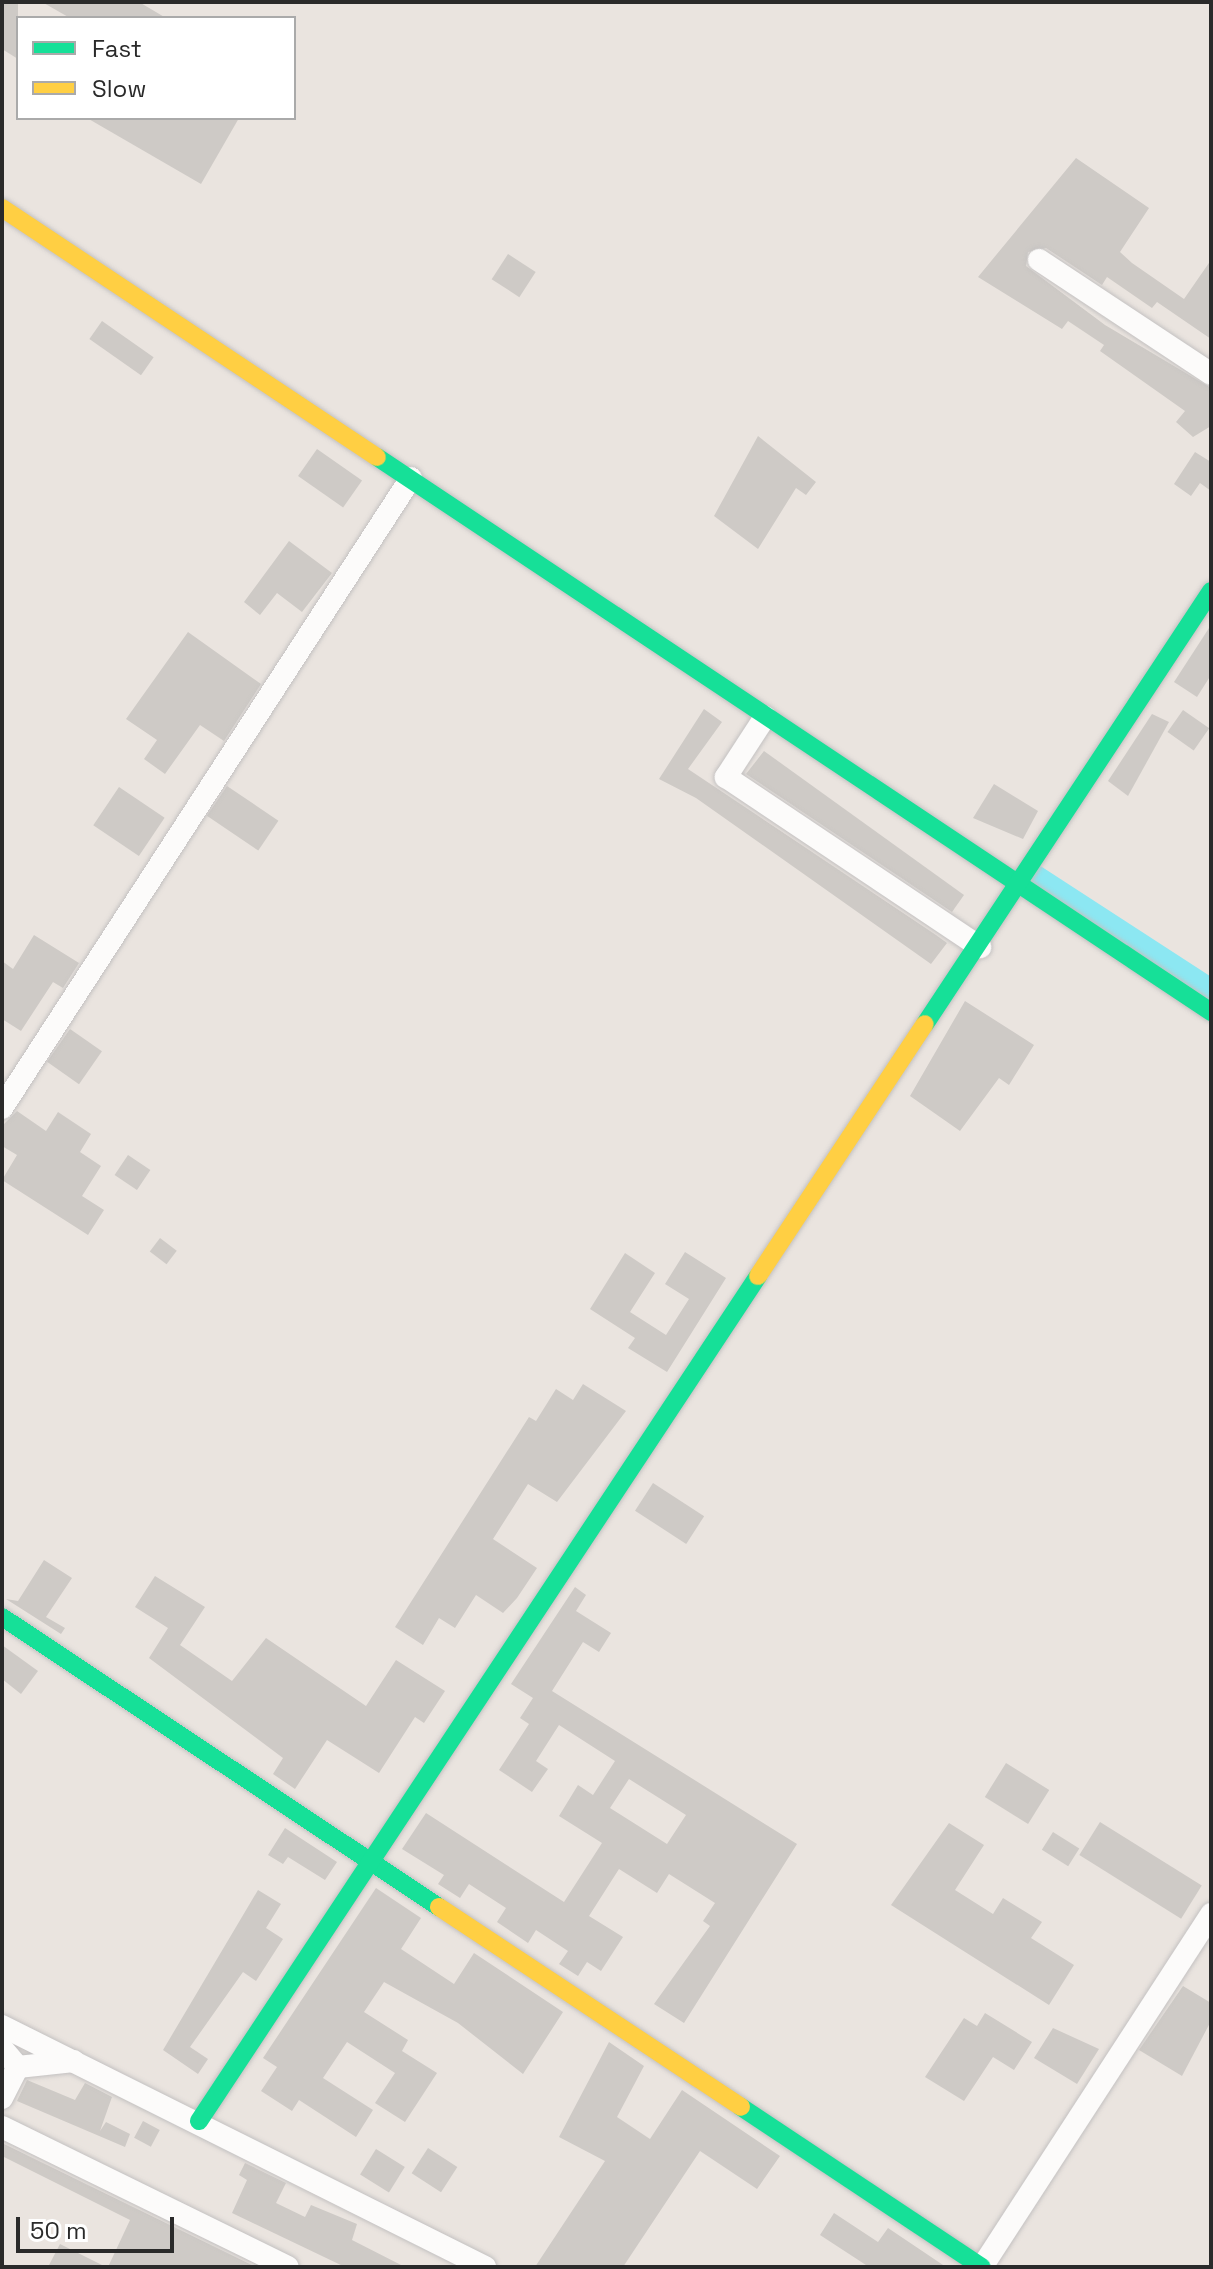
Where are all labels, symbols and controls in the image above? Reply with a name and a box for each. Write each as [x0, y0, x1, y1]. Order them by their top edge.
legend [16, 16, 296, 120]
text: Fast [92, 33, 142, 64]
text: Slow [92, 73, 146, 104]
scale bar [20, 2201, 178, 2251]
text: 50 m [30, 2215, 87, 2246]

